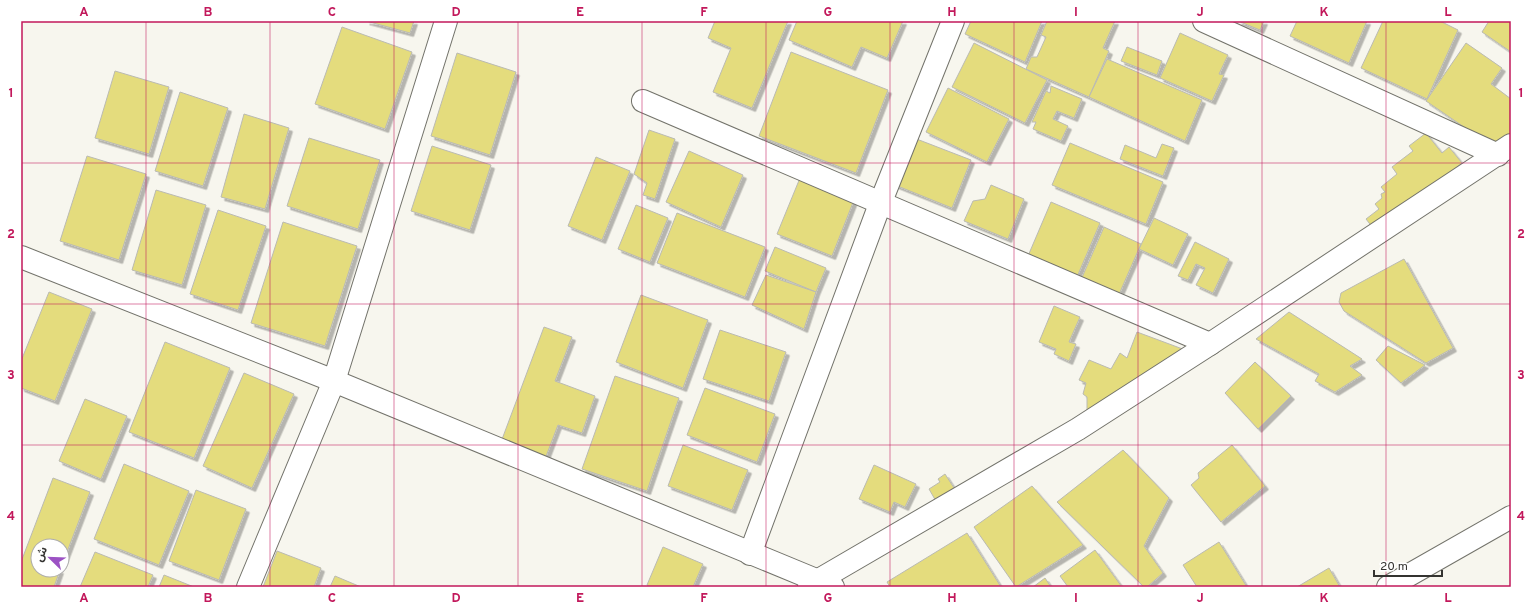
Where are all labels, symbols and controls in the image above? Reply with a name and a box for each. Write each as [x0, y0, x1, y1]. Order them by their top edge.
text: A [79, 5, 89, 21]
text: B [204, 5, 213, 21]
text: C [328, 5, 336, 21]
text: D [451, 5, 461, 21]
text: E [576, 5, 584, 21]
text: F [700, 5, 708, 21]
text: G [824, 5, 833, 21]
text: H [947, 5, 957, 21]
text: I [1074, 5, 1078, 21]
text: J [1196, 5, 1204, 21]
text: K [1319, 5, 1329, 21]
text: L [1444, 5, 1452, 21]
text: 1 [8, 86, 14, 102]
text: 1 [1518, 86, 1524, 102]
text: 2 [7, 227, 15, 243]
text: 2 [1517, 227, 1525, 243]
text: 3 [7, 368, 15, 384]
text: 3 [1517, 368, 1525, 384]
text: 4 [7, 509, 15, 525]
text: 4 [1517, 509, 1525, 525]
north arrow [30, 538, 70, 578]
text: ش [32, 545, 51, 564]
scale bar [1374, 552, 1442, 578]
text: 20 m [1380, 559, 1408, 575]
text: A [79, 591, 89, 607]
text: B [204, 591, 213, 607]
text: C [328, 591, 336, 607]
text: D [451, 591, 461, 607]
text: E [576, 591, 584, 607]
text: F [700, 591, 708, 607]
text: G [824, 591, 833, 607]
text: H [947, 591, 957, 607]
text: I [1074, 591, 1078, 607]
text: J [1196, 591, 1204, 607]
text: K [1319, 591, 1329, 607]
text: L [1444, 591, 1452, 607]

